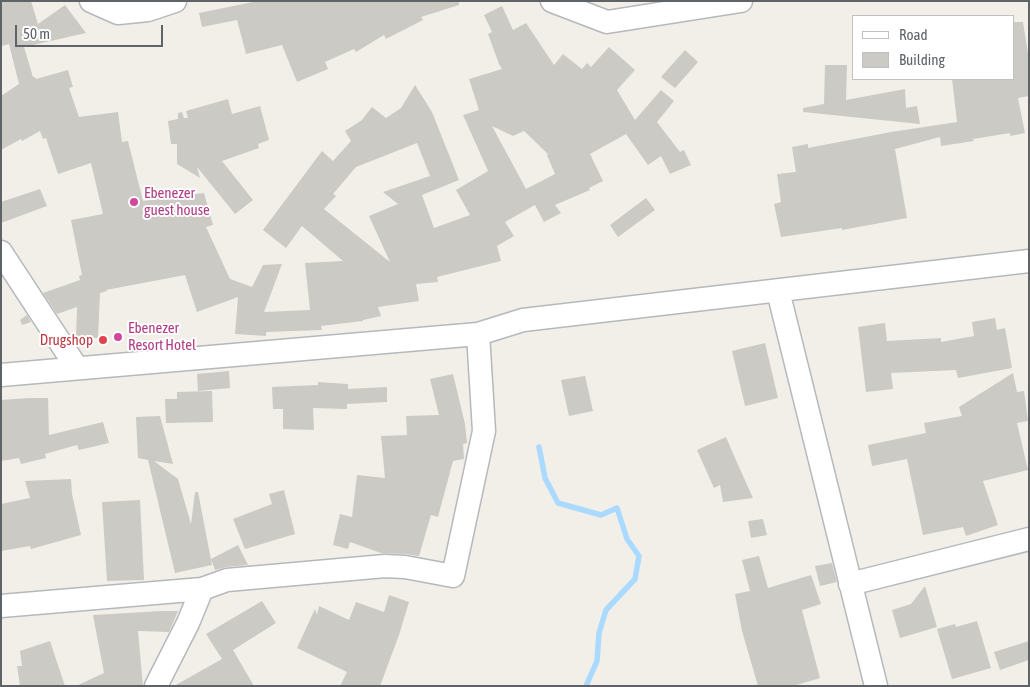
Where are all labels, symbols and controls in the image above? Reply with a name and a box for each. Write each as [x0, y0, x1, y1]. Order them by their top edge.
scale bar [18, 15, 165, 47]
legend [852, 15, 1015, 80]
text: 50 m [23, 25, 50, 42]
text: Road [899, 26, 928, 43]
text: Building [899, 51, 945, 68]
place label: Ebenezer guest house [144, 184, 210, 219]
marker: Ebenezer guest house [128, 196, 140, 208]
place label: Ebenezer Resort Hotel [128, 319, 196, 354]
place label: Drugshop [40, 331, 93, 349]
marker: Ebenezer Resort Hotel [112, 331, 124, 343]
marker: Drugshop [97, 334, 109, 346]

